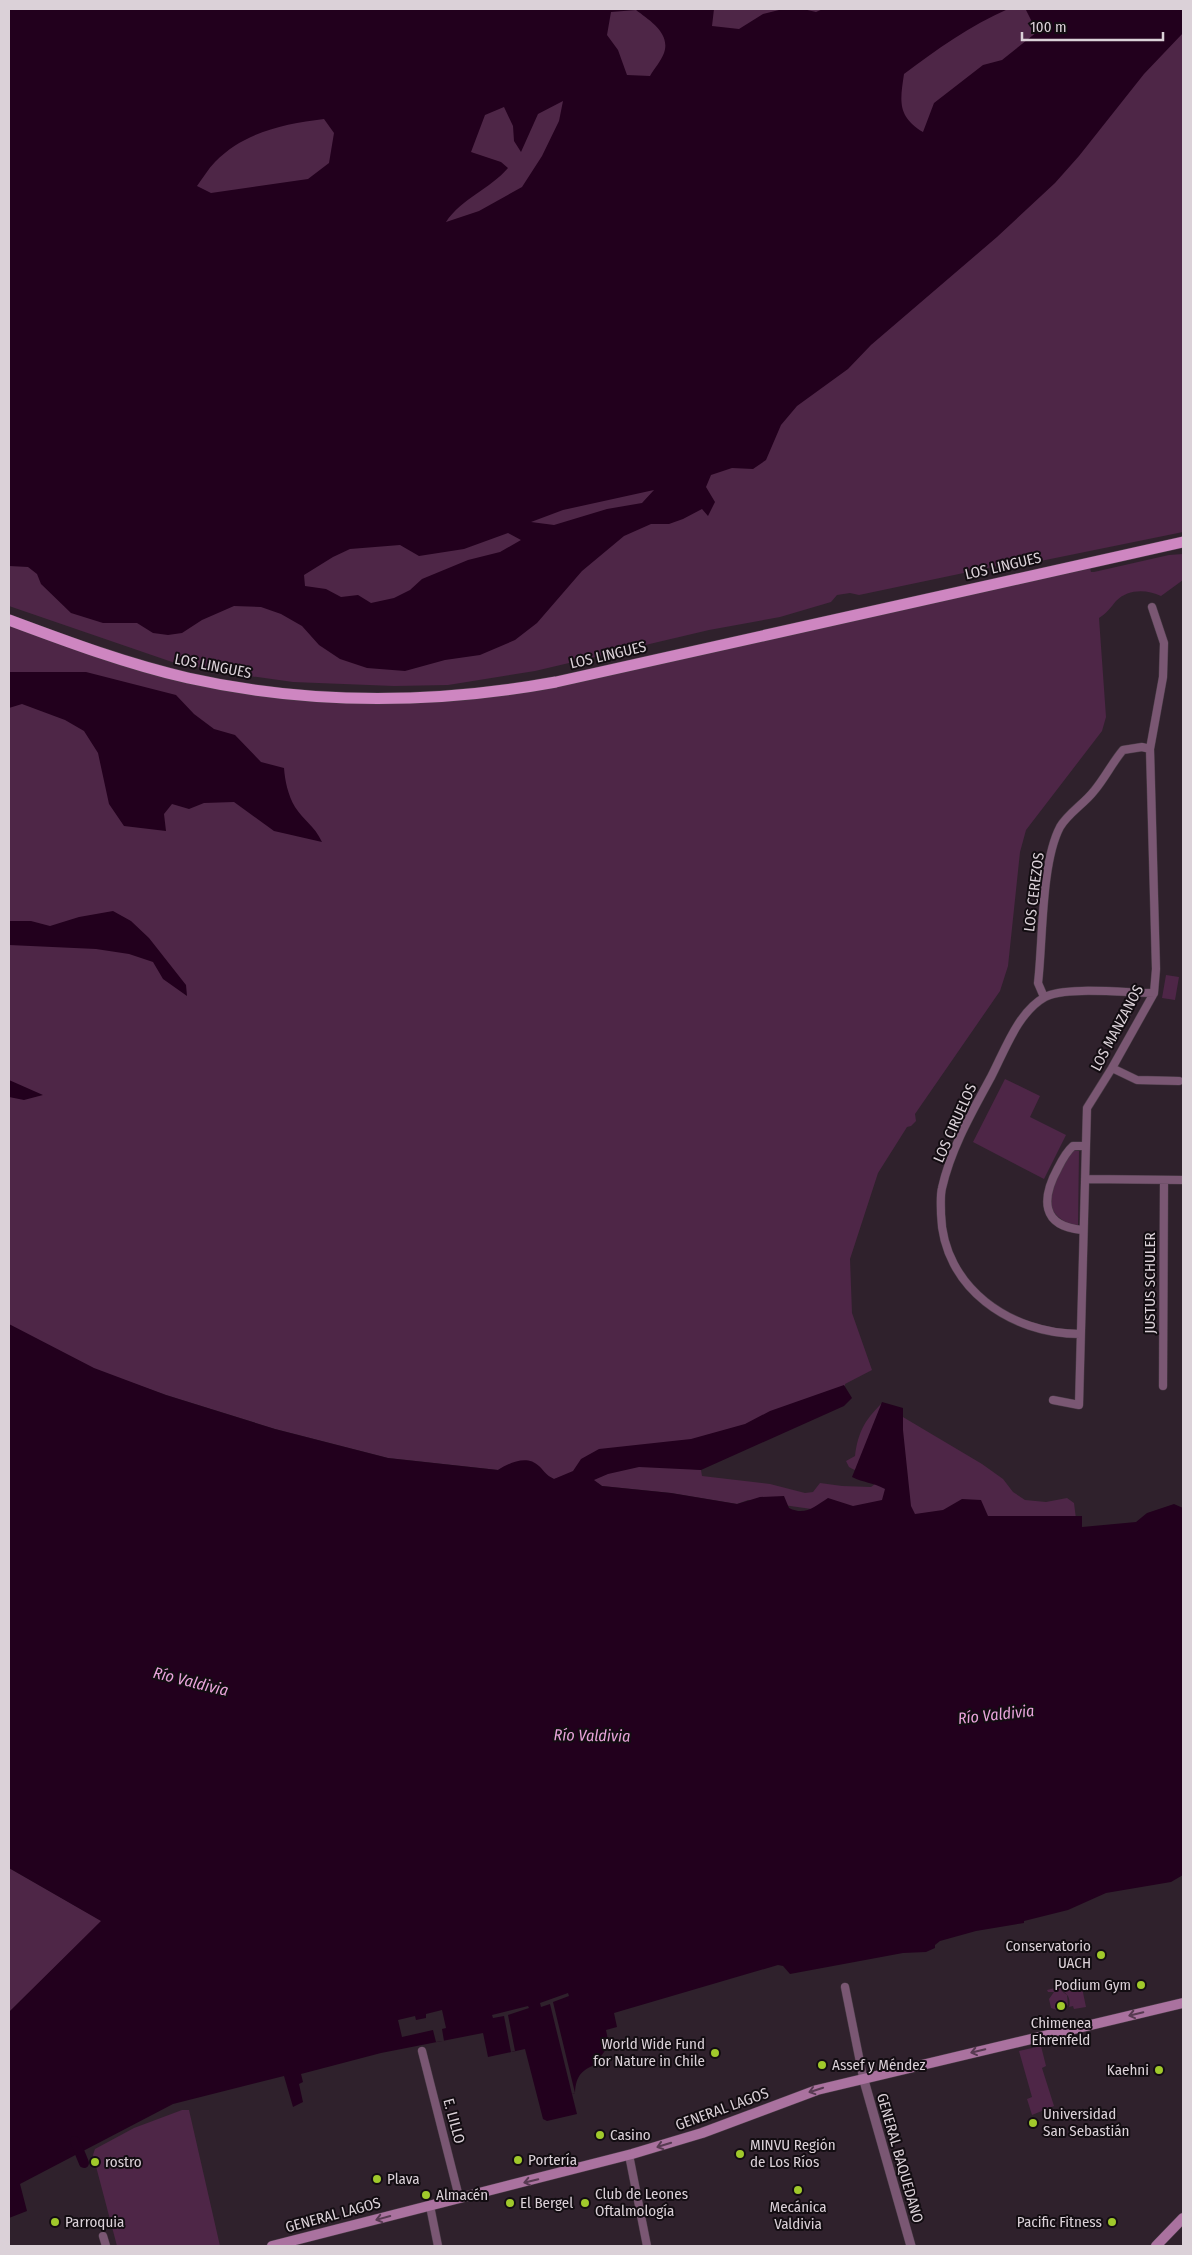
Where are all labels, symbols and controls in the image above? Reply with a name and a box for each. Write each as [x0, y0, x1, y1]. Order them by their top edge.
scale bar [1022, 10, 1163, 42]
text: 100 m [1030, 18, 1067, 36]
street label: LOS LINGUES [963, 548, 1043, 584]
street label: LOS LINGUES [568, 637, 648, 673]
street label: LOS LINGUES [173, 650, 253, 682]
street label: LOS CEREZOS [1020, 851, 1048, 933]
street label: LOS MANZANOS [1087, 982, 1147, 1074]
street label: LOS CIRUELOS [930, 1081, 980, 1165]
street label: JUSTUS SCHULER [1141, 1232, 1159, 1334]
water label: Río Valdivia [151, 1663, 230, 1700]
water label: Río Valdivia [957, 1701, 1035, 1728]
water label: Río Valdivia [553, 1725, 631, 1746]
place label: Conservatorio UACH [1006, 1937, 1091, 1972]
marker: Conservatorio UACH [1095, 1949, 1107, 1961]
place label: Podium Gym [1054, 1976, 1131, 1994]
marker: Podium Gym [1135, 1979, 1147, 1991]
marker: Chimenea Ehrenfeld [1055, 2000, 1067, 2012]
one-way arrow [1128, 2010, 1144, 2019]
place label: Chimenea Ehrenfeld [1031, 2014, 1091, 2049]
place label: World Wide Fund for Nature in Chile [593, 2035, 705, 2070]
marker: World Wide Fund for Nature in Chile [709, 2047, 721, 2059]
one-way arrow [970, 2047, 986, 2056]
place label: Assef y Méndez [832, 2056, 926, 2074]
marker: Assef y Méndez [816, 2059, 828, 2071]
place label: Kaehni [1107, 2061, 1149, 2079]
marker: Kaehni [1153, 2064, 1165, 2076]
street label: GENERAL LAGOS [673, 2084, 771, 2134]
one-way arrow [809, 2086, 825, 2096]
street label: GENERAL BAQUEDANO [873, 2091, 927, 2225]
street label: E. LILLO [439, 2096, 469, 2146]
place label: Universidad San Sebastián [1043, 2105, 1130, 2140]
marker: Universidad San Sebastián [1027, 2117, 1039, 2129]
place label: Casino [610, 2126, 651, 2144]
marker: Casino [594, 2129, 606, 2141]
place label: MINVU Región de Los Ríos [750, 2136, 836, 2171]
one-way arrow [656, 2140, 672, 2150]
marker: MINVU Región de Los Ríos [734, 2148, 746, 2160]
place label: Portería [528, 2151, 577, 2169]
place label: rostro [105, 2153, 142, 2171]
marker: Portería [512, 2154, 524, 2166]
marker: rostro [89, 2156, 101, 2168]
place label: Plava [387, 2170, 420, 2188]
marker: Plava [371, 2173, 383, 2185]
one-way arrow [524, 2176, 540, 2186]
marker: Mecánica Valdivia [792, 2184, 804, 2196]
place label: Club de Leones Oftalmología [595, 2185, 688, 2220]
place label: Almacén [436, 2186, 488, 2204]
marker: Almacén [420, 2189, 432, 2201]
street label: GENERAL LAGOS [283, 2194, 383, 2236]
place label: El Bergel [520, 2194, 573, 2212]
marker: El Bergel [504, 2197, 516, 2209]
marker: Club de Leones Oftalmología [579, 2197, 591, 2209]
place label: Mecánica Valdivia [769, 2198, 827, 2233]
place label: Parroquia [65, 2213, 124, 2231]
one-way arrow [375, 2213, 391, 2223]
place label: Pacific Fitness [1017, 2213, 1102, 2231]
marker: Parroquia [49, 2216, 61, 2228]
marker: Pacific Fitness [1106, 2216, 1118, 2228]

